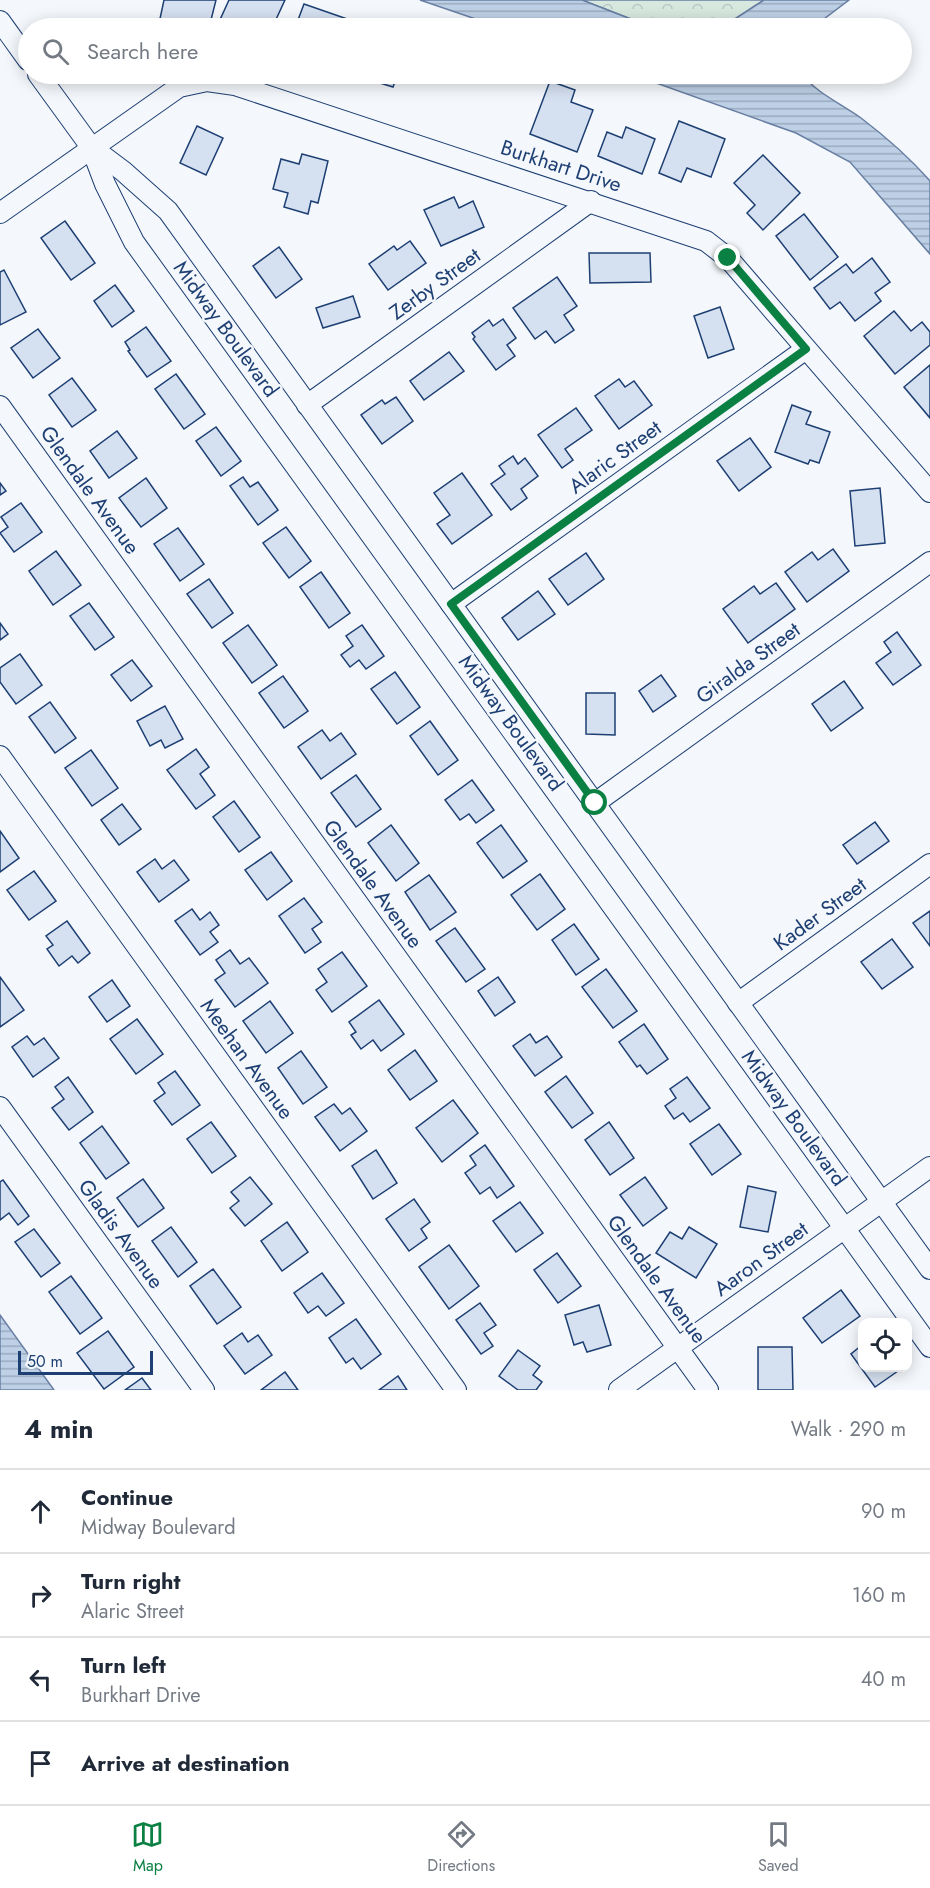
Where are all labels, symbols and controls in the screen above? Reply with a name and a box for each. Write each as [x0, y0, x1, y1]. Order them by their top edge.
search box [18, 18, 912, 84]
icon: search [39, 35, 72, 68]
text: Search here [87, 35, 198, 67]
street label: Burkhart Drive [497, 132, 626, 200]
street label: Zerby Street [383, 241, 487, 327]
route end [714, 244, 740, 270]
street label: Midway Boulevard [166, 255, 286, 403]
street label: Alaric Street [563, 413, 667, 501]
street label: Glendale Avenue [33, 420, 147, 561]
street label: Giralda Street [690, 615, 806, 711]
street label: Midway Boulevard [451, 649, 571, 797]
route start [581, 789, 607, 815]
street label: Glendale Avenue [316, 814, 430, 955]
street label: Kader Street [767, 870, 873, 958]
street label: Meehan Avenue [193, 993, 301, 1126]
street label: Midway Boulevard [734, 1044, 854, 1192]
street label: Gladis Avenue [71, 1173, 171, 1295]
street label: Glendale Avenue [600, 1209, 714, 1350]
street label: Aaron Street [708, 1215, 814, 1303]
map controls [858, 1318, 912, 1372]
button: locate [858, 1318, 912, 1372]
scale bar [18, 1348, 153, 1376]
text: 50 m [27, 1350, 63, 1373]
text: 4 min [24, 1410, 93, 1448]
text: Walk · 290 m [791, 1415, 906, 1444]
text: Continue [81, 1481, 173, 1513]
icon: ahead [24, 1495, 57, 1528]
text: 90 m [861, 1497, 906, 1526]
text: Midway Boulevard [81, 1513, 236, 1542]
text: Turn right [81, 1565, 181, 1597]
icon: right [24, 1579, 57, 1612]
text: 160 m [852, 1581, 906, 1610]
text: Alaric Street [81, 1597, 184, 1626]
text: Turn left [81, 1649, 166, 1681]
icon: left [24, 1663, 57, 1696]
text: 40 m [861, 1665, 906, 1694]
text: Burkhart Drive [81, 1681, 201, 1710]
icon: arrive [24, 1747, 57, 1780]
text: Arrive at destination [81, 1747, 290, 1779]
tab: Map [131, 1818, 164, 1877]
tab: Directions [427, 1818, 495, 1877]
tab: Saved [758, 1818, 799, 1877]

